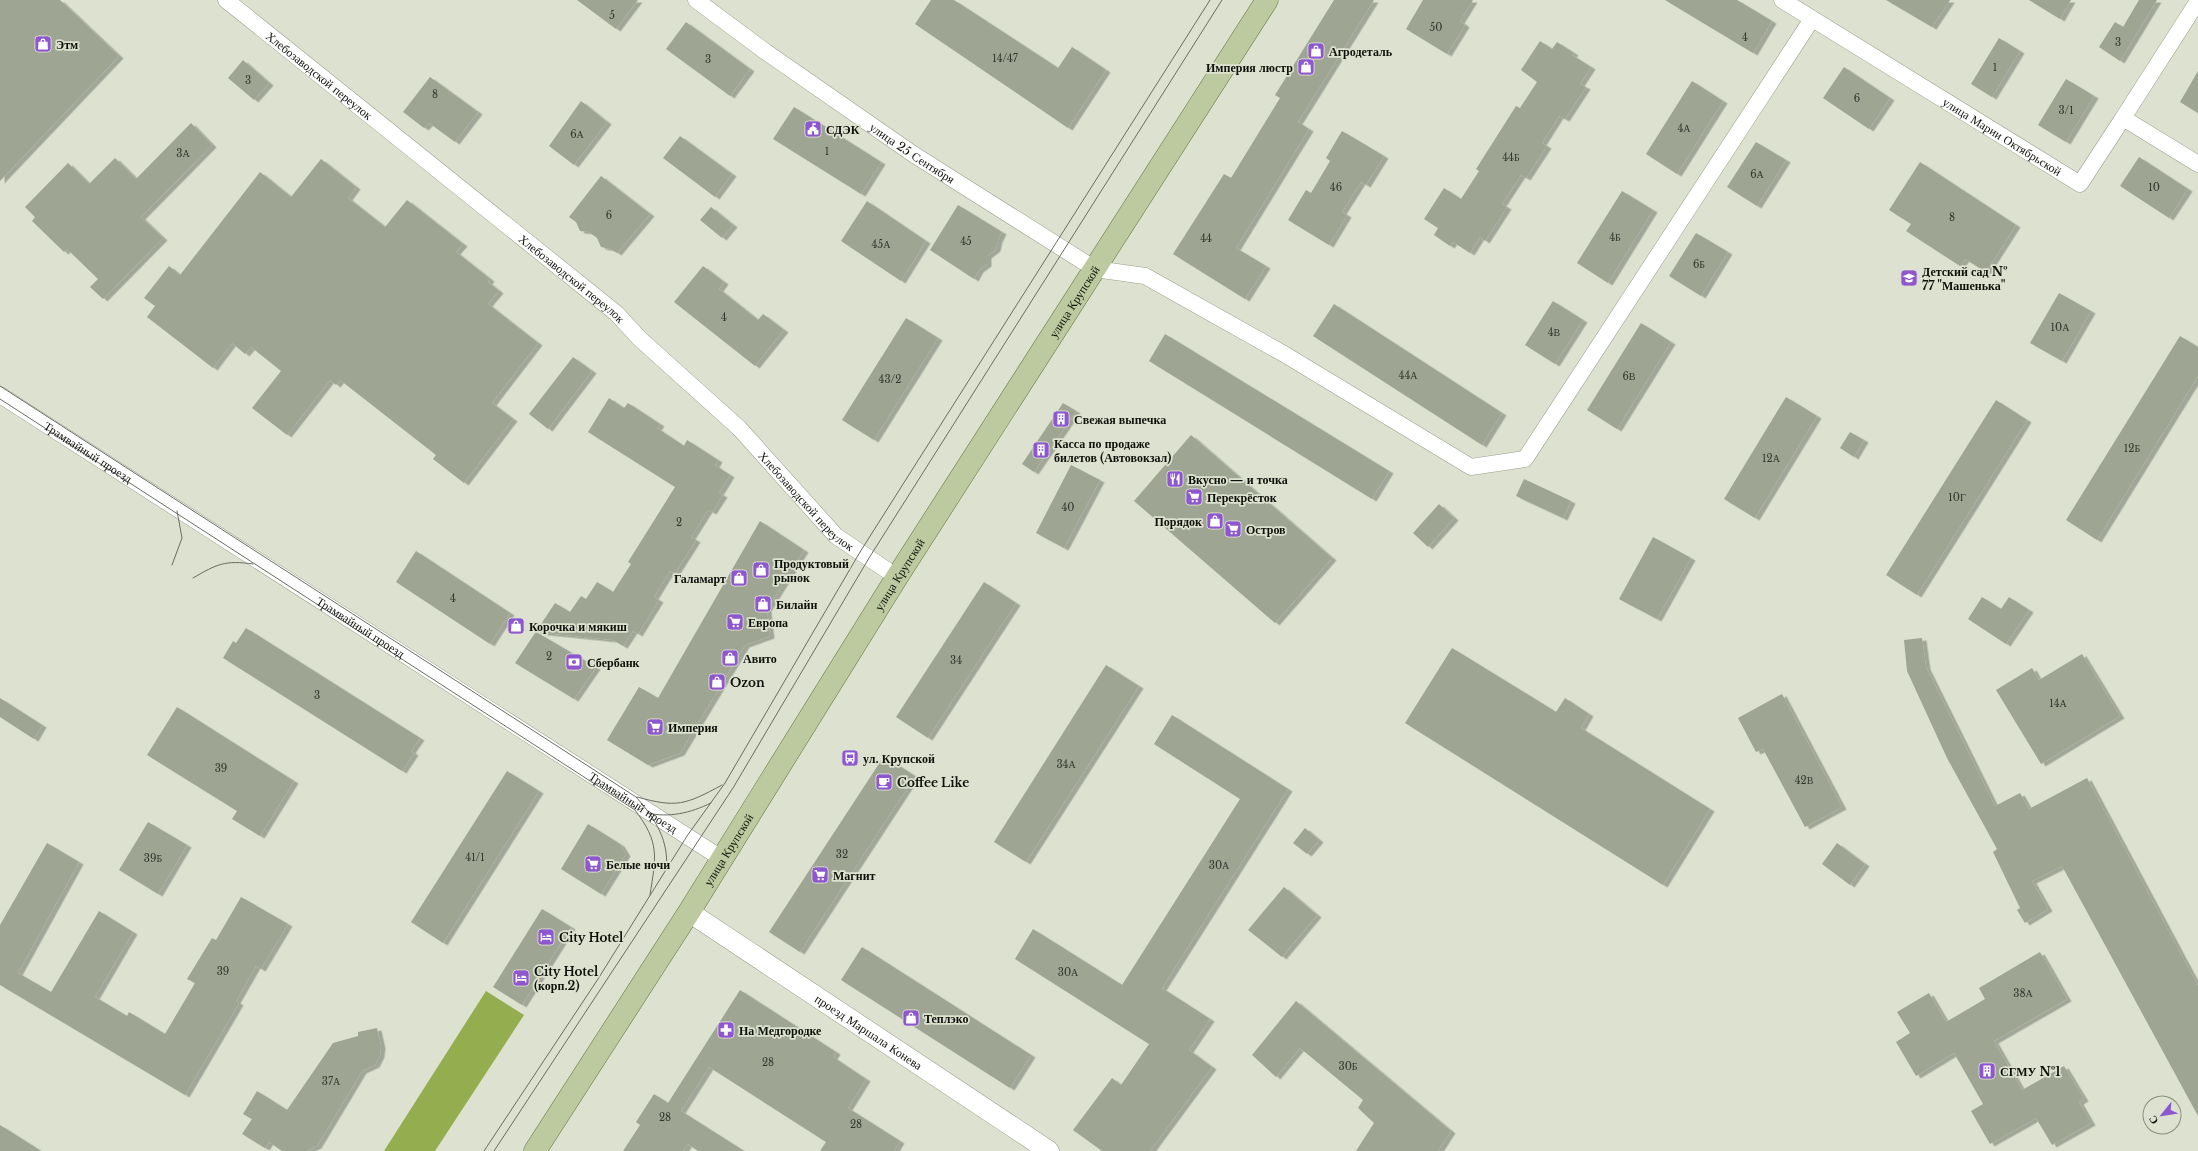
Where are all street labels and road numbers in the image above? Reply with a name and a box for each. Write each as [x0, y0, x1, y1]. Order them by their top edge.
street label: Хлебозаводской переулок [263, 28, 376, 122]
street label: улица Марии Октябрьской [1940, 94, 2065, 179]
street label: улица 25 Сентября [867, 119, 958, 186]
street label: Хлебозаводской переулок [516, 231, 628, 326]
street label: улица Крупской [1045, 262, 1103, 340]
street label: Трамвайный проезд [41, 418, 135, 486]
street label: Хлебозаводской переулок [756, 448, 857, 554]
street label: улица Крупской [871, 535, 928, 613]
street label: Трамвайный проезд [314, 593, 408, 661]
street label: Трамвайный проезд [587, 768, 681, 836]
street label: улица Крупской [700, 810, 756, 888]
street label: проезд Маршала Конева [812, 990, 926, 1073]

